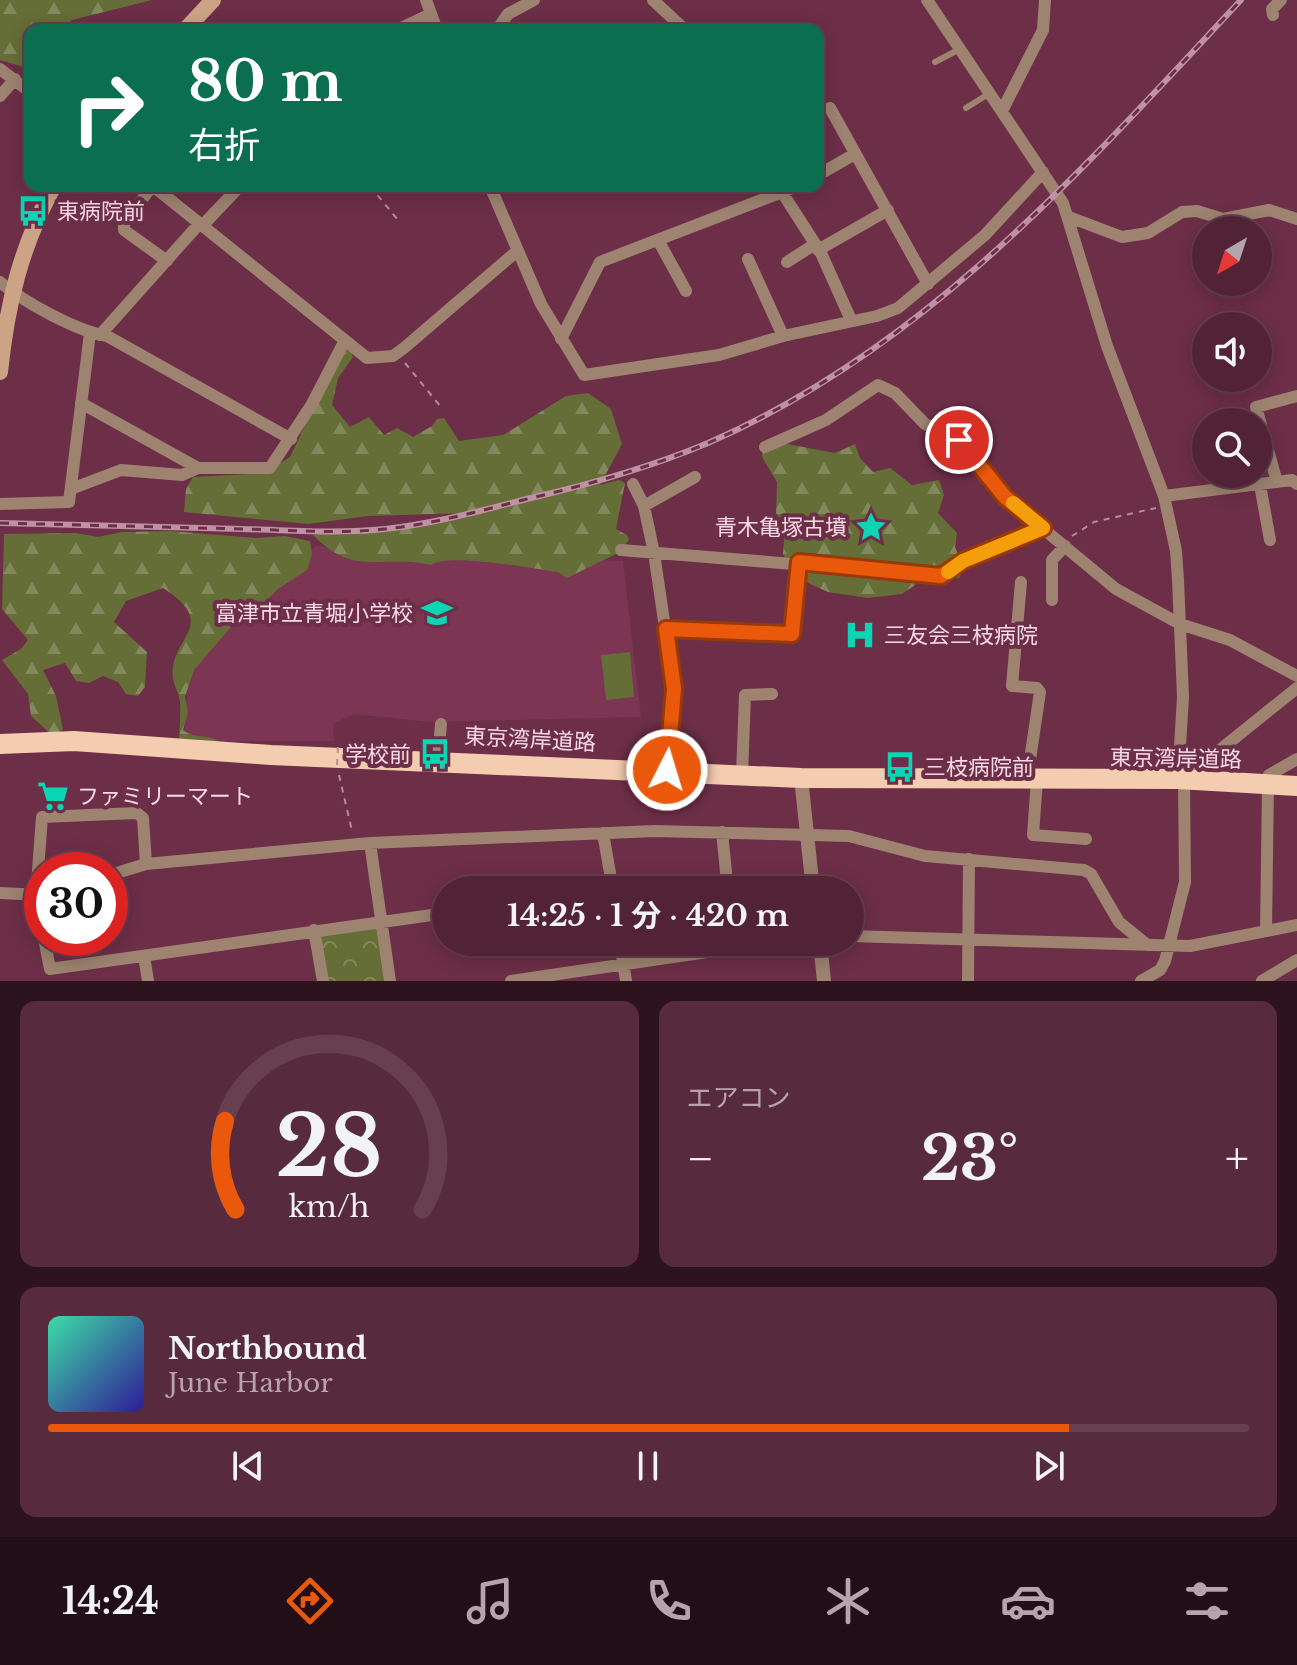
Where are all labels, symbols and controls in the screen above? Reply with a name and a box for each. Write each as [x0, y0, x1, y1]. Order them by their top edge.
text: 80 m [188, 47, 343, 116]
icon: right [56, 56, 160, 160]
text: 右折 [188, 123, 260, 168]
bus stop icon: 東病院前 [16, 194, 50, 228]
place label: 東病院前 [57, 198, 145, 225]
north arrow [1192, 216, 1272, 296]
map controls [1192, 216, 1272, 488]
button: sound [1192, 312, 1272, 392]
pin [925, 406, 993, 474]
button: search [1192, 408, 1272, 488]
icon: arrive [937, 418, 981, 462]
place icon: 青木亀塚古墳 [854, 510, 888, 544]
place label: 青木亀塚古墳 [715, 514, 847, 541]
school or university icon: 富津市立青堀小学校 [420, 596, 454, 630]
place label: 富津市立青堀小学校 [215, 600, 413, 627]
hospital icon: 三友会三枝病院 [843, 618, 877, 652]
place label: 三友会三枝病院 [884, 622, 1038, 649]
street label: 東京湾岸道路 [463, 723, 597, 756]
position arrow [625, 728, 709, 812]
bus stop icon: 学校前 [418, 737, 452, 771]
place label: 学校前 [345, 741, 411, 768]
street label: 東京湾岸道路 [1110, 744, 1242, 773]
bus stop icon: 三枝病院前 [883, 750, 917, 784]
place label: 三枝病院前 [924, 754, 1034, 781]
supermarket icon: ファミリーマート [36, 779, 70, 813]
place label: ファミリーマート [77, 783, 253, 810]
speed limit sign: 30 [24, 852, 128, 956]
text: 14:25 · 1 分 · 420 m [507, 897, 789, 934]
text: エアコン [687, 1082, 791, 1114]
text: 28 [276, 1095, 383, 1198]
text: 23° [921, 1122, 1018, 1196]
text: − [687, 1131, 714, 1186]
text: + [1225, 1131, 1249, 1186]
text: km/h [289, 1189, 370, 1225]
text: Northbound [168, 1330, 367, 1367]
text: June Harbor [168, 1367, 333, 1399]
icon: previous [226, 1444, 270, 1488]
icon: pause [626, 1444, 670, 1488]
icon: next [1027, 1444, 1071, 1488]
icon: directions [282, 1573, 338, 1629]
icon: music [462, 1573, 518, 1629]
icon: phone [641, 1573, 697, 1629]
icon: climate [820, 1573, 876, 1629]
icon: car [1000, 1573, 1056, 1629]
icon: filters [1179, 1573, 1235, 1629]
text: 14:24 [62, 1579, 159, 1624]

